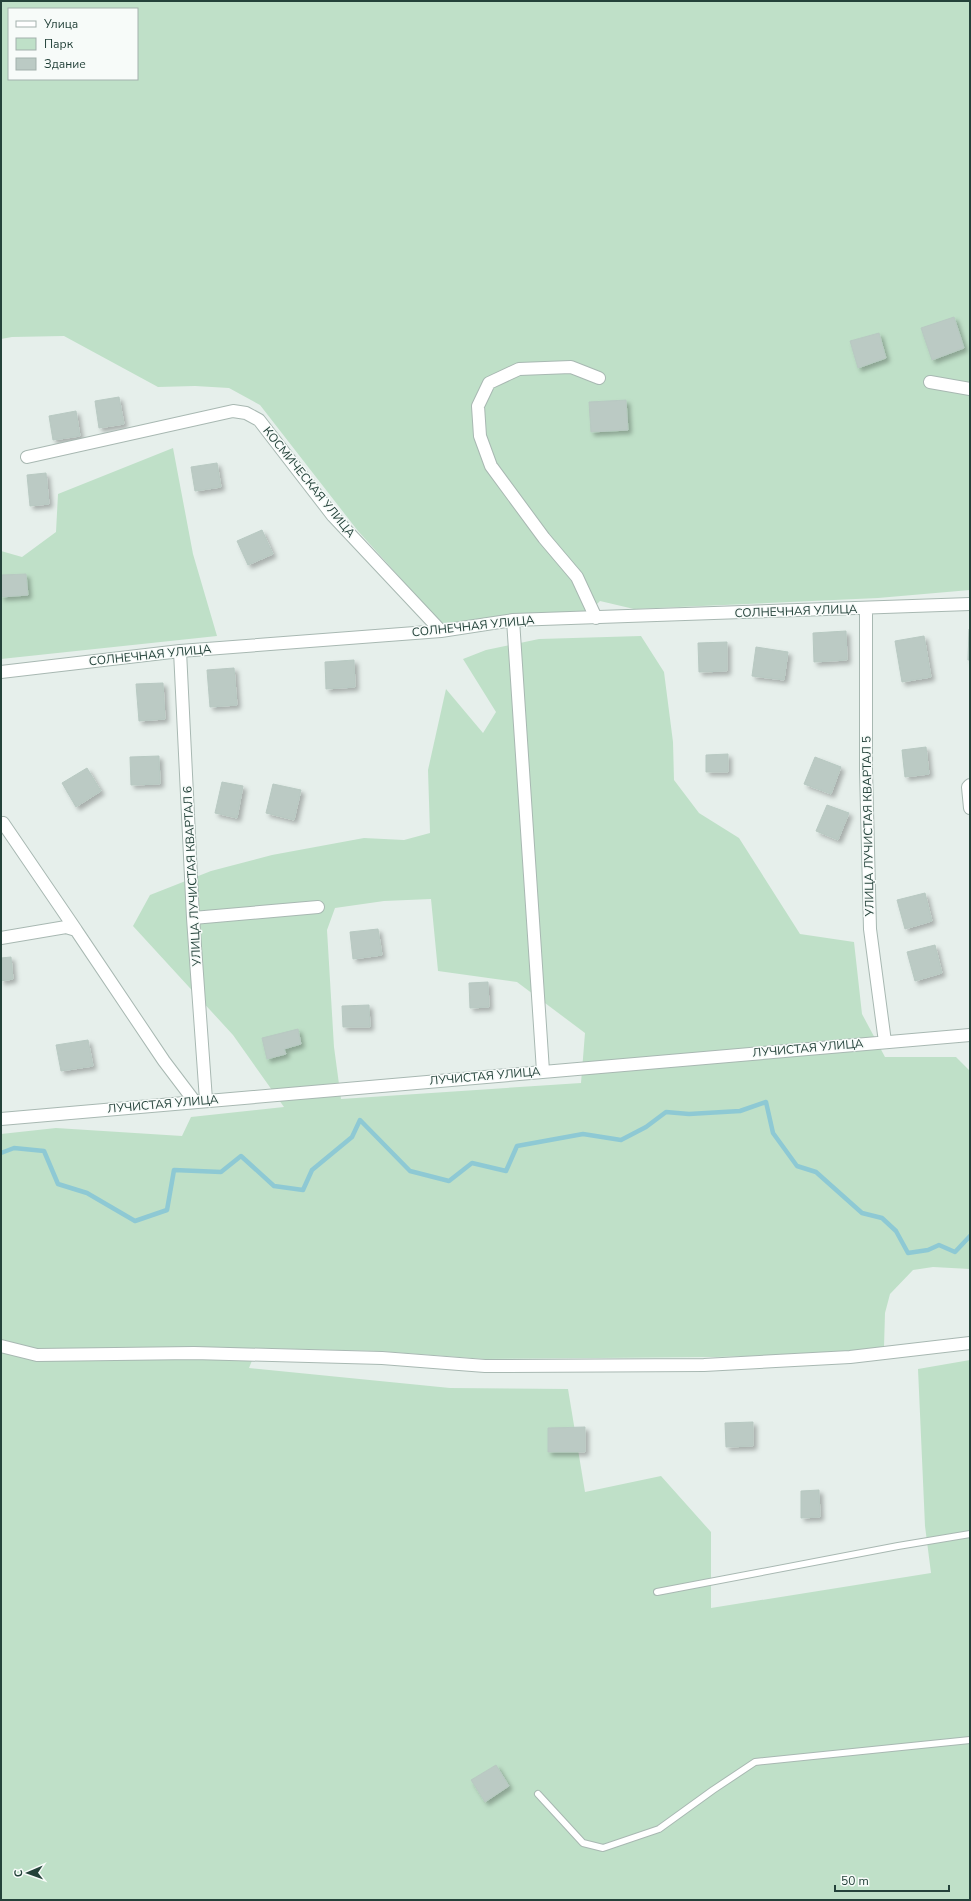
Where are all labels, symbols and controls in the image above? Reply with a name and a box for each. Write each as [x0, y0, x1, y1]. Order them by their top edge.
legend [8, 8, 138, 80]
text: Улица [43, 16, 78, 32]
text: Парк [44, 36, 74, 52]
text: Здание [44, 56, 86, 72]
street label: КОСМИЧЕСКАЯ УЛИЦА [259, 423, 359, 541]
street label: СОЛНЕЧНАЯ УЛИЦА [734, 601, 858, 621]
street label: СОЛНЕЧНАЯ УЛИЦА [411, 612, 535, 640]
street label: СОЛНЕЧНАЯ УЛИЦА [88, 641, 212, 669]
street label: УЛИЦА ЛУЧИСТАЯ КВАРТАЛ 5 [858, 736, 878, 917]
street label: УЛИЦА ЛУЧИСТАЯ КВАРТАЛ 6 [179, 785, 205, 968]
street label: ЛУЧИСТАЯ УЛИЦА [752, 1035, 864, 1061]
street label: ЛУЧИСТАЯ УЛИЦА [429, 1063, 541, 1089]
street label: ЛУЧИСТАЯ УЛИЦА [107, 1091, 219, 1117]
north arrow [8, 1853, 48, 1893]
scale bar [835, 1867, 949, 1893]
text: С [11, 1869, 26, 1877]
text: 50 m [841, 1873, 869, 1889]

